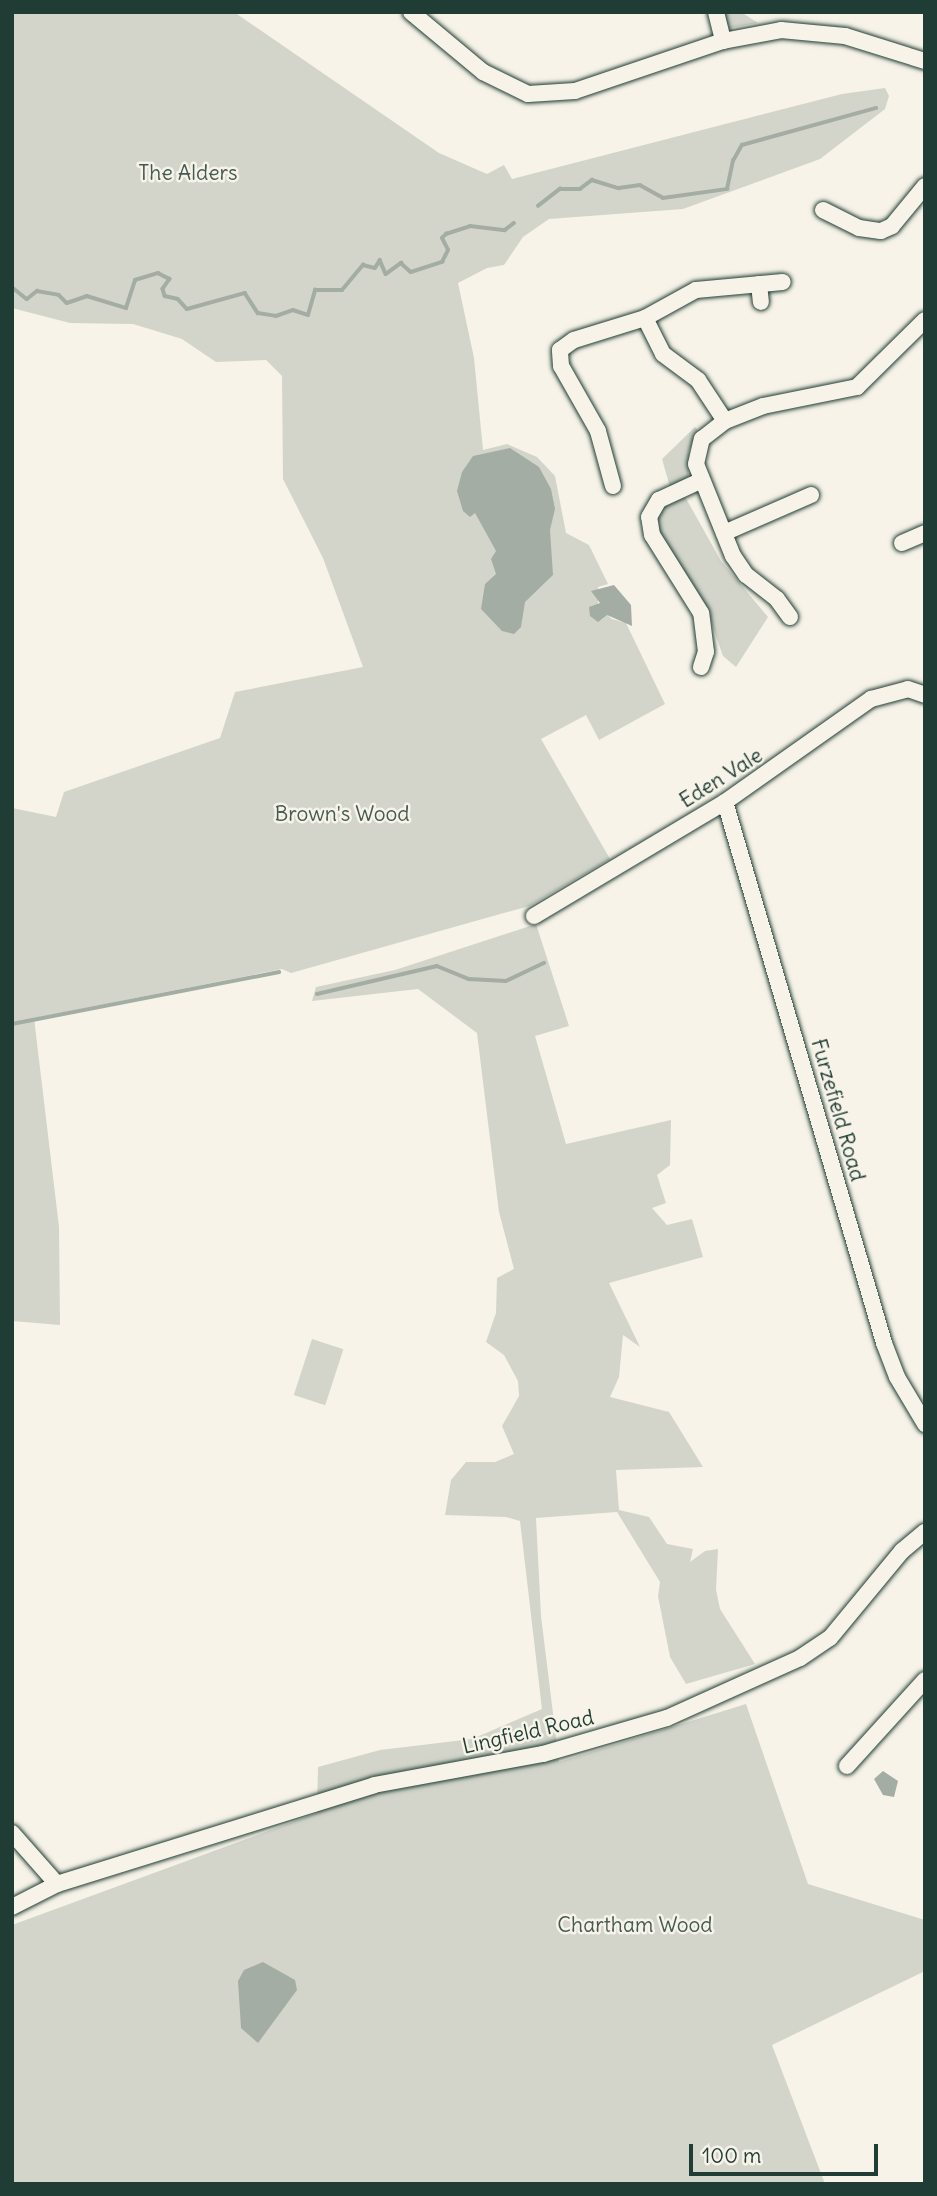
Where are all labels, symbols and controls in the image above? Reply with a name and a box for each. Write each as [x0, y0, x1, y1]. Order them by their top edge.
park label: The Alders [138, 160, 238, 186]
street label: Eden Vale [675, 743, 767, 813]
park label: Brown's Wood [274, 801, 410, 827]
street label: Furzefield Road [806, 1036, 870, 1184]
street label: Lingfield Road [460, 1705, 596, 1759]
park label: Chartham Wood [557, 1912, 713, 1938]
scale bar [692, 2130, 881, 2174]
text: 100 m [702, 2142, 761, 2169]

